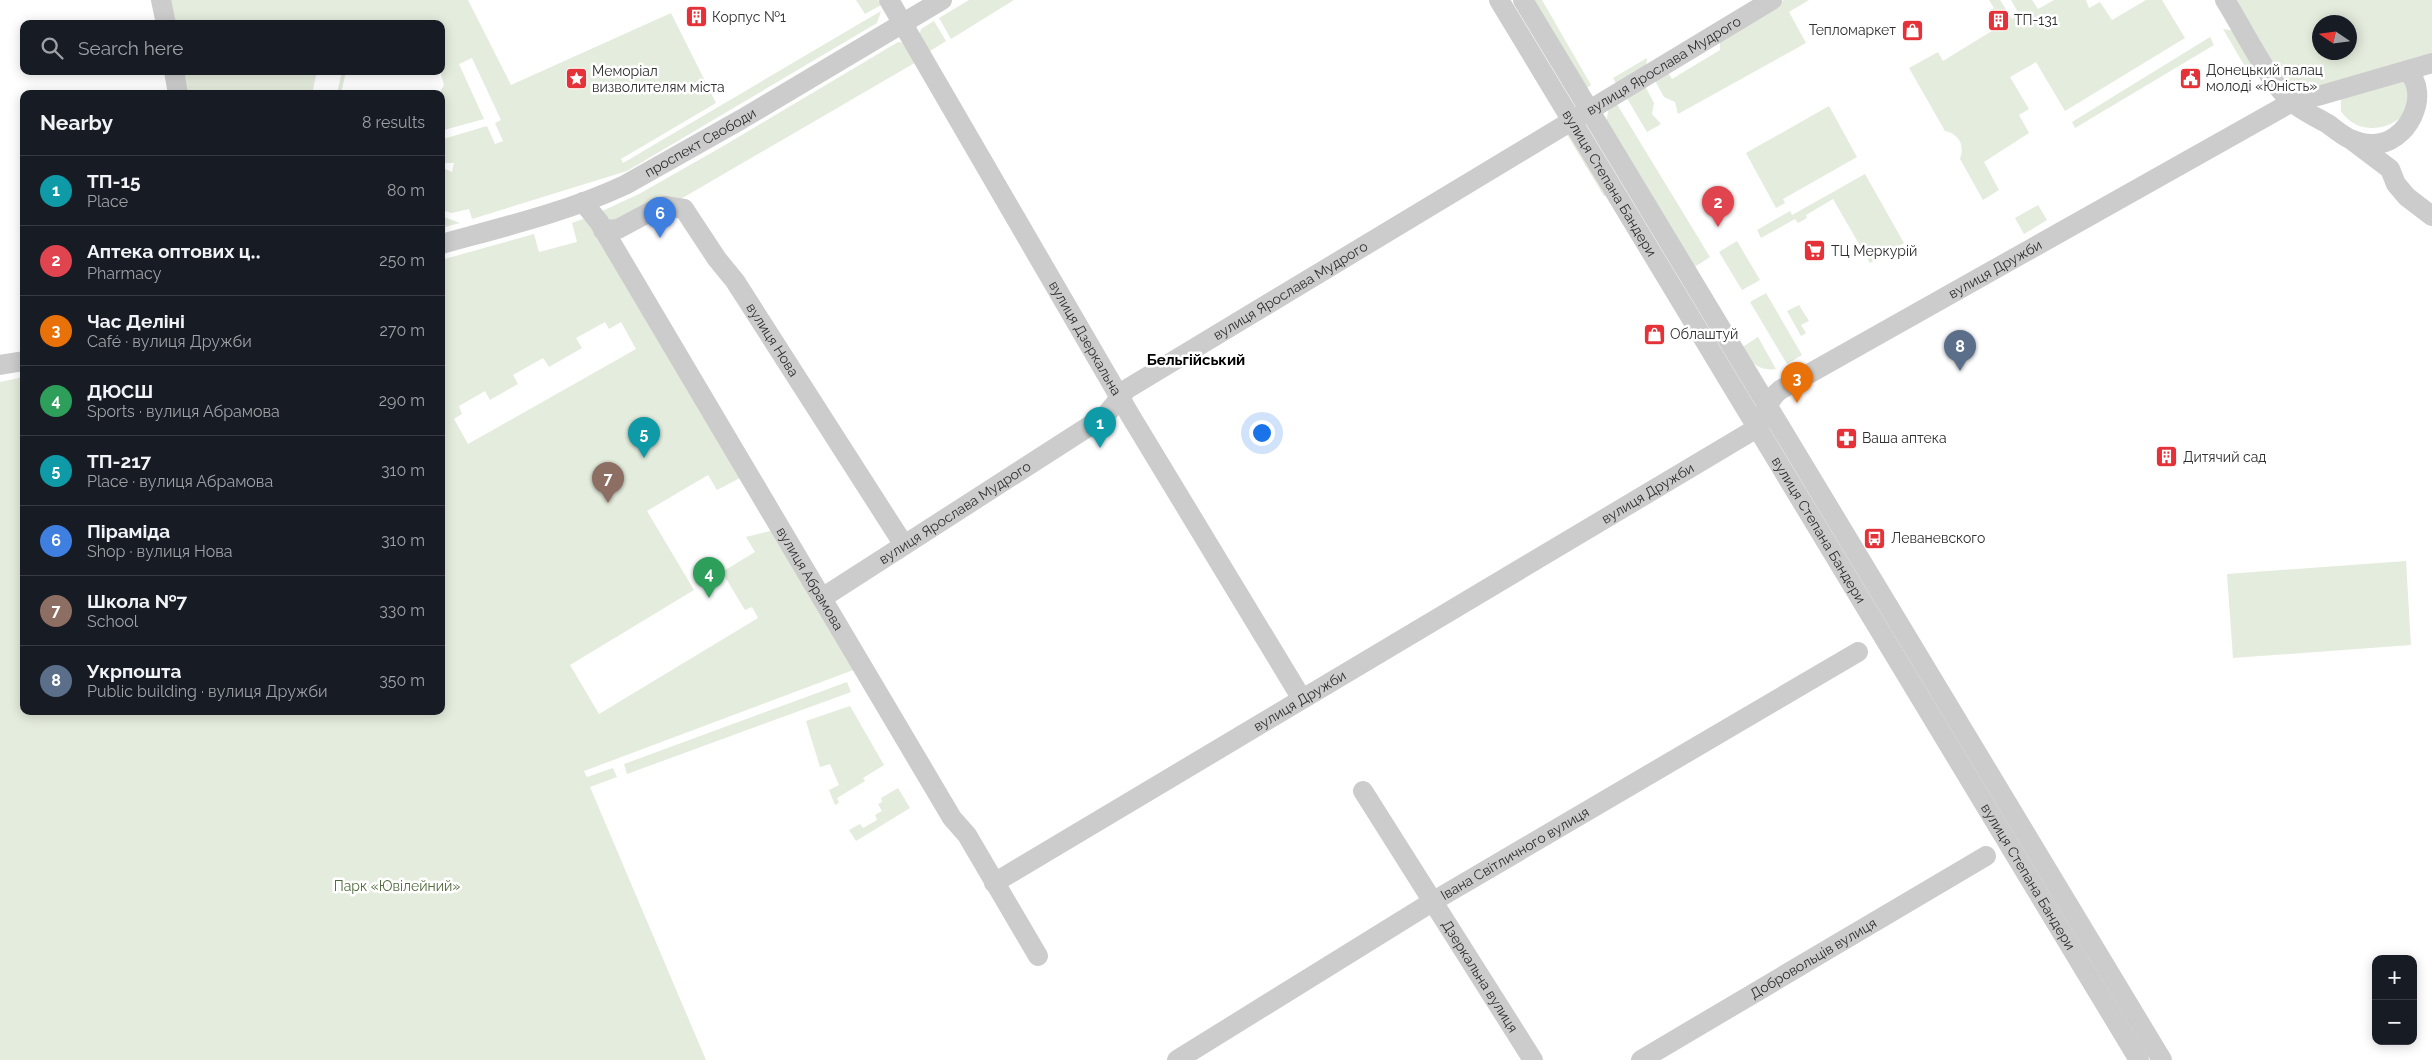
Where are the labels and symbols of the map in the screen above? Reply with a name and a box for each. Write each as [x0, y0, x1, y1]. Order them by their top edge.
building icon: Корпус №1 [684, 5, 708, 29]
building icon: ТП-131 [1986, 8, 2010, 32]
place label: Корпус №1 [712, 9, 786, 25]
place label: ТП-131 [2014, 12, 2058, 28]
street label: вулиця Ярослава Мудрого [1584, 13, 1744, 118]
north arrow [2312, 15, 2357, 60]
shop icon: Тепломаркет [1900, 18, 1924, 42]
place label: Тепломаркет [1809, 22, 1896, 38]
place label: Донецький палац молоді «Юність» [2206, 62, 2323, 94]
place label: Меморіал визволителям міста [592, 63, 725, 95]
public building icon: Донецький палац молоді «Юність» [2178, 66, 2202, 90]
place icon: Меморіал визволителям міста [564, 67, 588, 91]
street label: проспект Свободи [642, 105, 759, 180]
street label: вулиця Степана Бандери [1559, 107, 1660, 259]
pin: 2 [1702, 186, 1734, 227]
pin: 6 [644, 197, 676, 238]
street label: вулиця Дружби [1946, 236, 2045, 302]
street label: вулиця Ярослава Мудрого [1210, 238, 1370, 343]
supermarket icon: ТЦ Меркурій [1803, 239, 1827, 263]
place label: ТЦ Меркурій [1831, 243, 1917, 259]
street label: вулиця Дзеркальна [1046, 278, 1125, 398]
street label: вулиця Нова [743, 300, 802, 379]
shop icon: Облаштуй [1642, 322, 1666, 346]
place label: Облаштуй [1670, 326, 1738, 342]
pin: 8 [1944, 330, 1976, 371]
district label: Бельгійський [1147, 351, 1245, 369]
pin: 3 [1781, 362, 1813, 403]
pin: 1 [1084, 407, 1116, 448]
pin: 5 [628, 417, 660, 458]
your location [1249, 420, 1275, 446]
pharmacy icon: Ваша аптека [1834, 426, 1858, 450]
place label: Ваша аптека [1862, 430, 1947, 446]
building icon: Дитячий сад [2155, 445, 2179, 469]
place label: Дитячий сад [2183, 449, 2266, 465]
street label: вулиця Степана Бандери [1769, 454, 1869, 606]
street label: вулиця Ярослава Мудрого [876, 458, 1034, 567]
street label: вулиця Дружби [1599, 460, 1697, 527]
pin: 7 [592, 462, 624, 503]
street label: вулиця Абрамова [773, 524, 847, 633]
bus stop icon: Леваневского [1863, 526, 1887, 550]
place label: Леваневского [1891, 530, 1985, 546]
pin: 4 [693, 557, 725, 598]
street label: вулиця Дружби [1251, 667, 1349, 734]
street label: вулиця Степана Бандери [1978, 801, 2079, 953]
street label: Івана Світличного вулиця [1438, 804, 1592, 903]
park label: Парк «Ювілейний» [334, 878, 460, 894]
street label: Добровольців вулиця [1747, 915, 1879, 1002]
street label: Дзеркальна вулиця [1439, 917, 1521, 1035]

